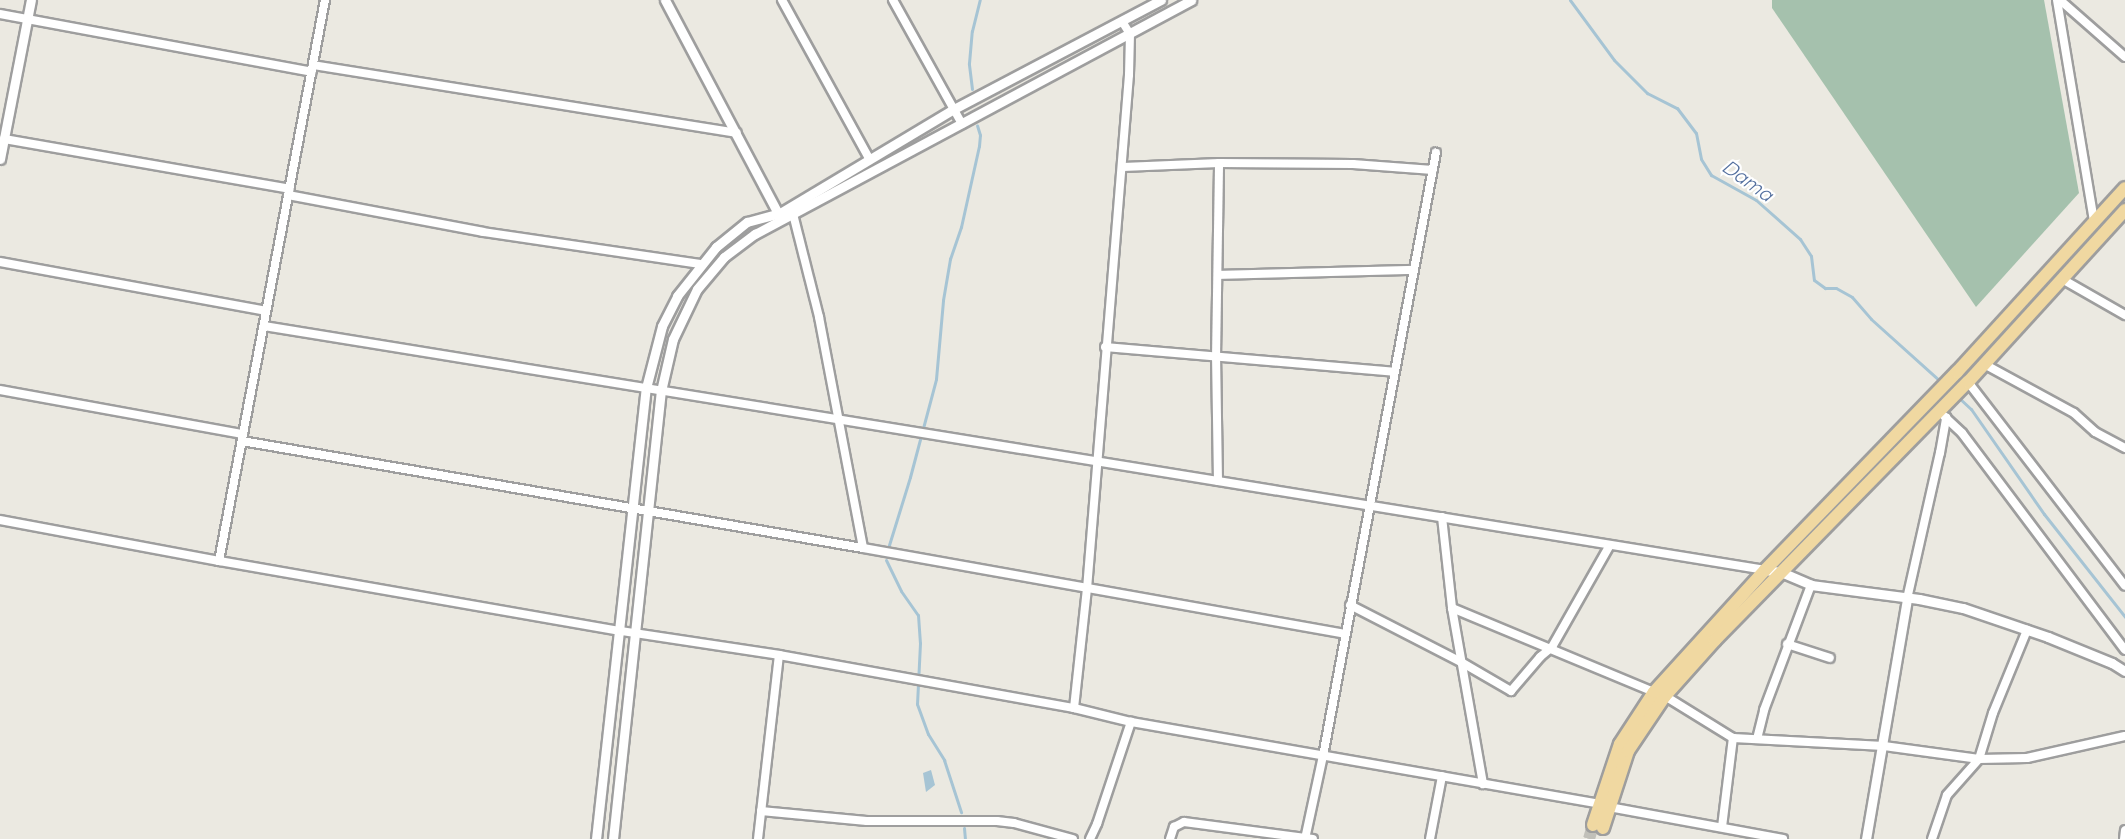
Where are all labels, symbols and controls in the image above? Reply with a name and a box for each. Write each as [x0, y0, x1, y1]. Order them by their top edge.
water label: Dama [1718, 154, 1778, 206]

